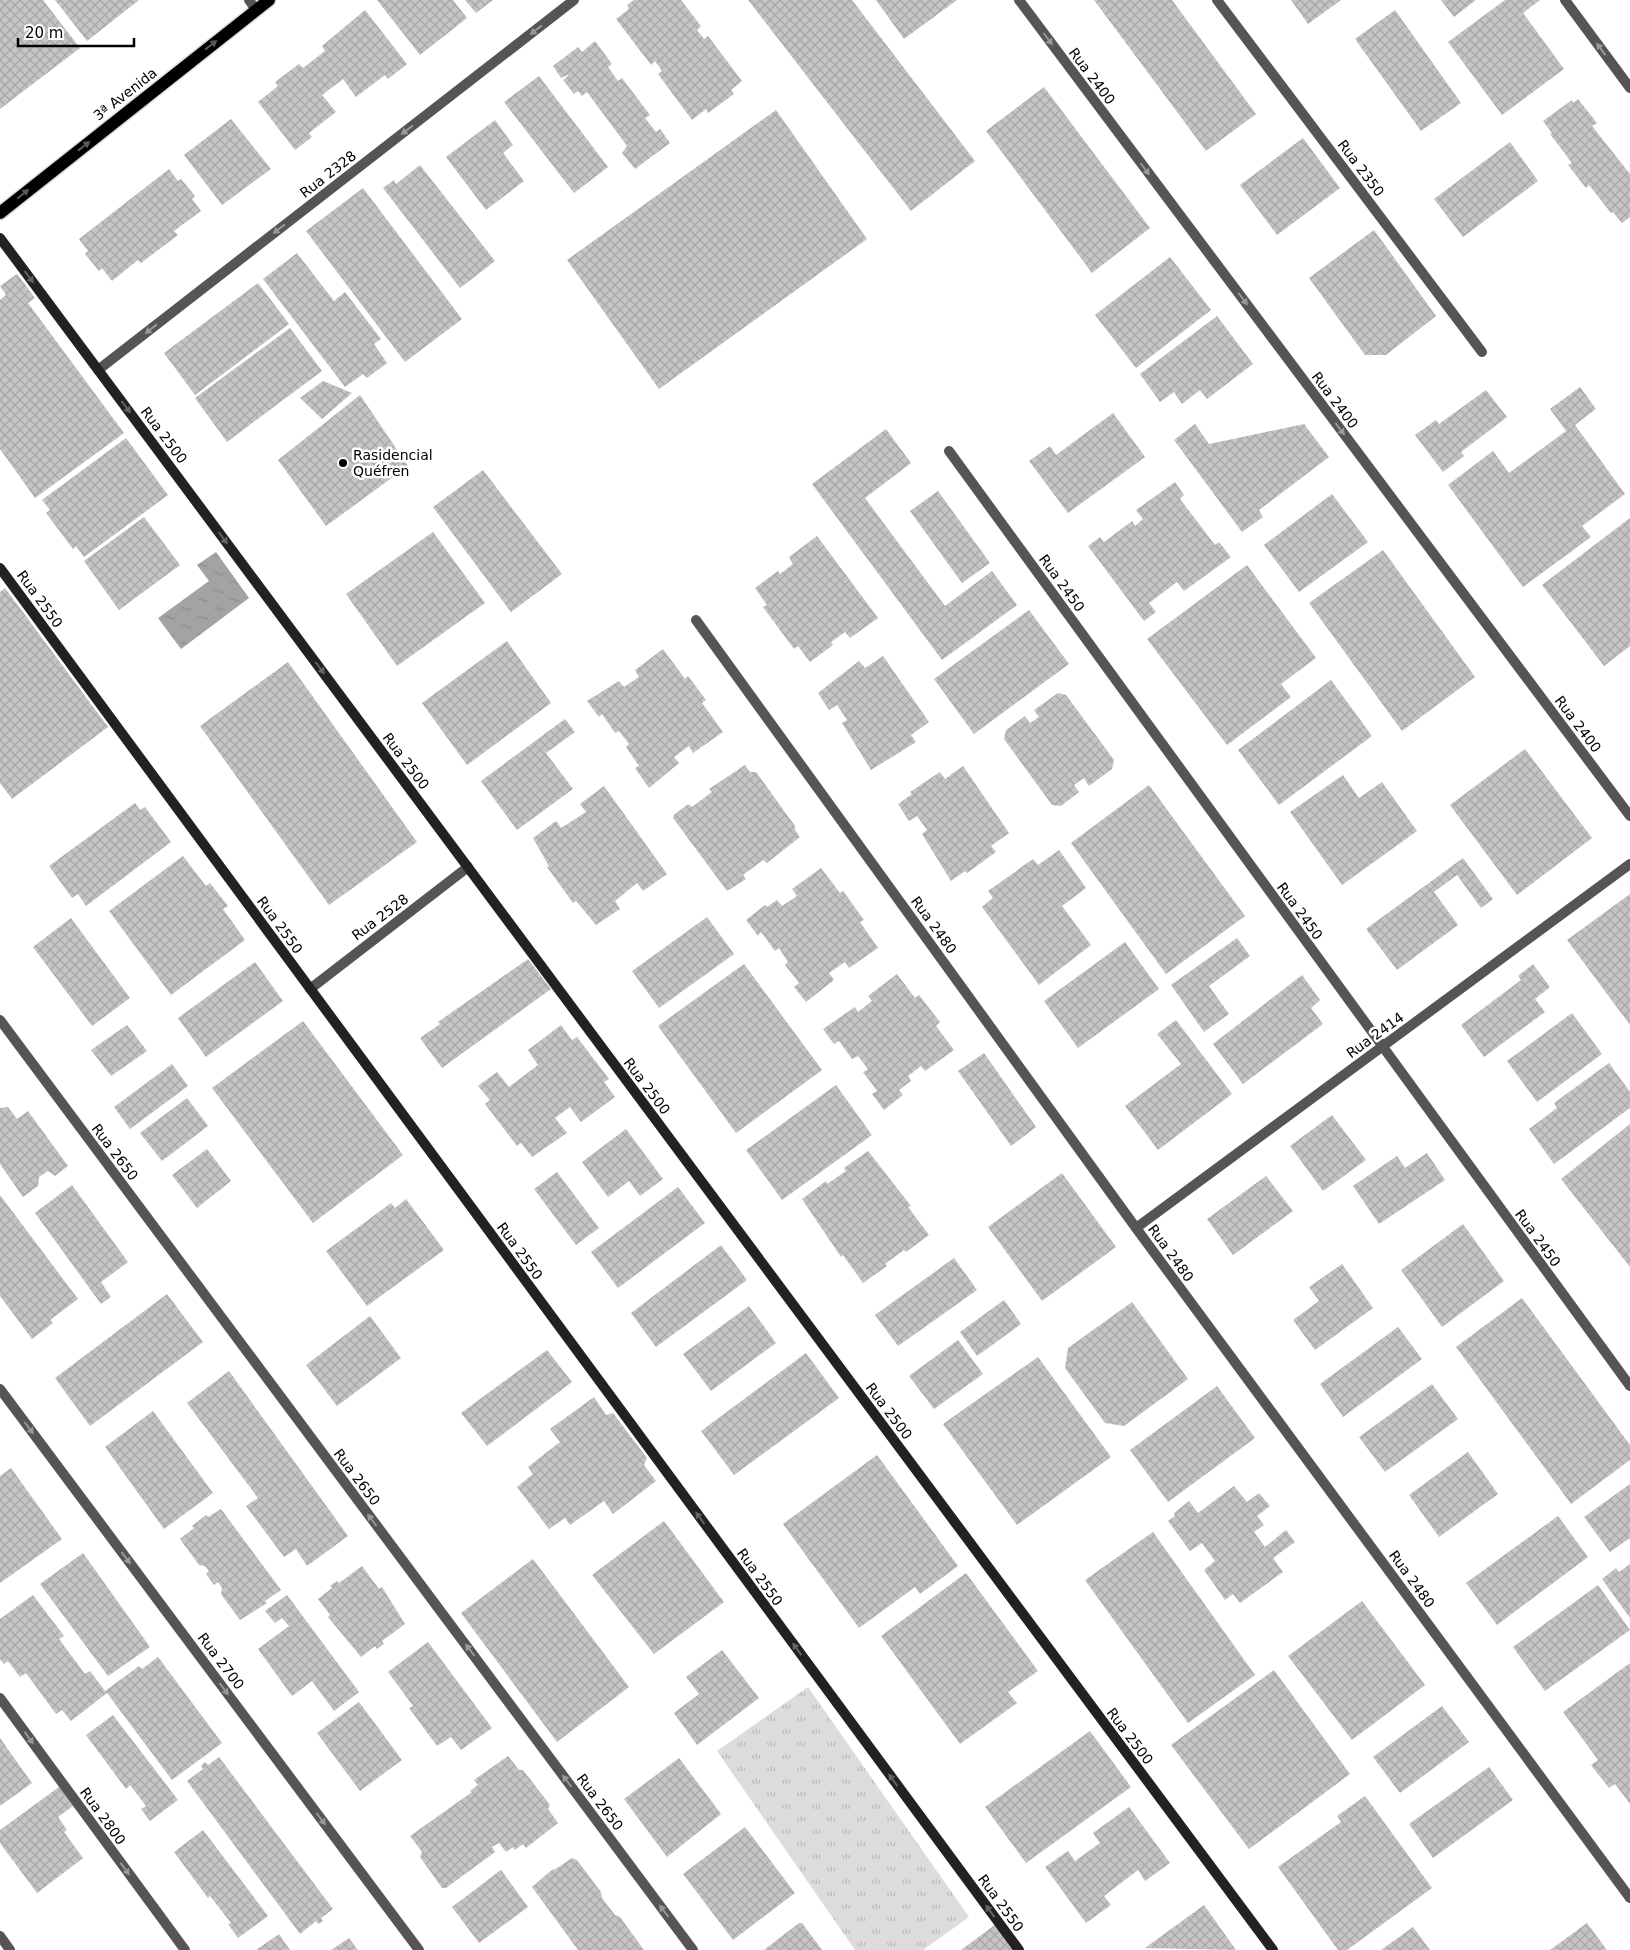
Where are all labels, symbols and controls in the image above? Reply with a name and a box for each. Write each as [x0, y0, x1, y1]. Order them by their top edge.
scale bar [18, 15, 134, 47]
text: 20 m [25, 24, 63, 42]
one-way arrow [529, 25, 542, 35]
one-way arrow [1043, 32, 1053, 46]
one-way arrow [204, 40, 217, 51]
one-way arrow [1596, 42, 1606, 56]
street label: Rua 2400 [1066, 45, 1118, 107]
street label: 3ª Avenida [90, 64, 160, 124]
one-way arrow [401, 124, 414, 135]
street label: Rua 2350 [1335, 137, 1387, 199]
one-way arrow [77, 141, 91, 151]
street label: Rua 2328 [297, 147, 359, 201]
one-way arrow [1140, 162, 1150, 176]
one-way arrow [16, 189, 29, 200]
one-way arrow [273, 224, 286, 235]
one-way arrow [24, 270, 34, 284]
one-way arrow [1237, 292, 1248, 305]
one-way arrow [144, 324, 157, 334]
street label: Rua 2400 [1309, 369, 1361, 431]
one-way arrow [121, 400, 131, 414]
street label: Rua 2500 [138, 404, 190, 466]
one-way arrow [1335, 422, 1345, 436]
place label: Rasidencial Quéfren [353, 447, 433, 479]
marker: Rasidencial Quéfren [337, 457, 349, 469]
one-way arrow [218, 531, 228, 545]
street label: Rua 2450 [1036, 551, 1088, 615]
street label: Rua 2550 [14, 567, 66, 631]
one-way arrow [315, 661, 325, 675]
street label: Rua 2400 [1552, 693, 1604, 755]
street label: Rua 2500 [380, 730, 432, 792]
street label: Rua 2450 [1274, 879, 1326, 943]
street label: Rua 2528 [349, 891, 411, 943]
street label: Rua 2550 [254, 893, 306, 957]
street label: Rua 2480 [908, 893, 960, 957]
street label: Rua 2414 [1343, 1009, 1407, 1061]
street label: Rua 2500 [621, 1055, 673, 1117]
street label: Rua 2650 [89, 1121, 141, 1183]
street label: Rua 2450 [1512, 1206, 1564, 1270]
street label: Rua 2550 [494, 1219, 546, 1283]
street label: Rua 2480 [1145, 1221, 1197, 1285]
street label: Rua 2500 [863, 1380, 915, 1442]
one-way arrow [24, 1421, 34, 1435]
street label: Rua 2650 [331, 1446, 383, 1508]
one-way arrow [695, 1511, 705, 1525]
one-way arrow [367, 1514, 378, 1527]
street label: Rua 2550 [734, 1545, 786, 1609]
street label: Rua 2480 [1386, 1547, 1438, 1611]
one-way arrow [121, 1551, 132, 1564]
street label: Rua 2700 [195, 1630, 247, 1692]
one-way arrow [792, 1642, 802, 1656]
one-way arrow [464, 1644, 475, 1657]
one-way arrow [219, 1682, 229, 1696]
street label: Rua 2500 [1104, 1705, 1156, 1767]
one-way arrow [24, 1731, 34, 1745]
street label: Rua 2650 [574, 1771, 626, 1833]
one-way arrow [888, 1773, 898, 1787]
one-way arrow [561, 1775, 572, 1788]
street label: Rua 2800 [77, 1784, 129, 1848]
one-way arrow [316, 1812, 326, 1826]
one-way arrow [120, 1862, 130, 1876]
street label: Rua 2550 [975, 1871, 1027, 1935]
one-way arrow [659, 1904, 669, 1918]
one-way arrow [984, 1905, 995, 1918]

